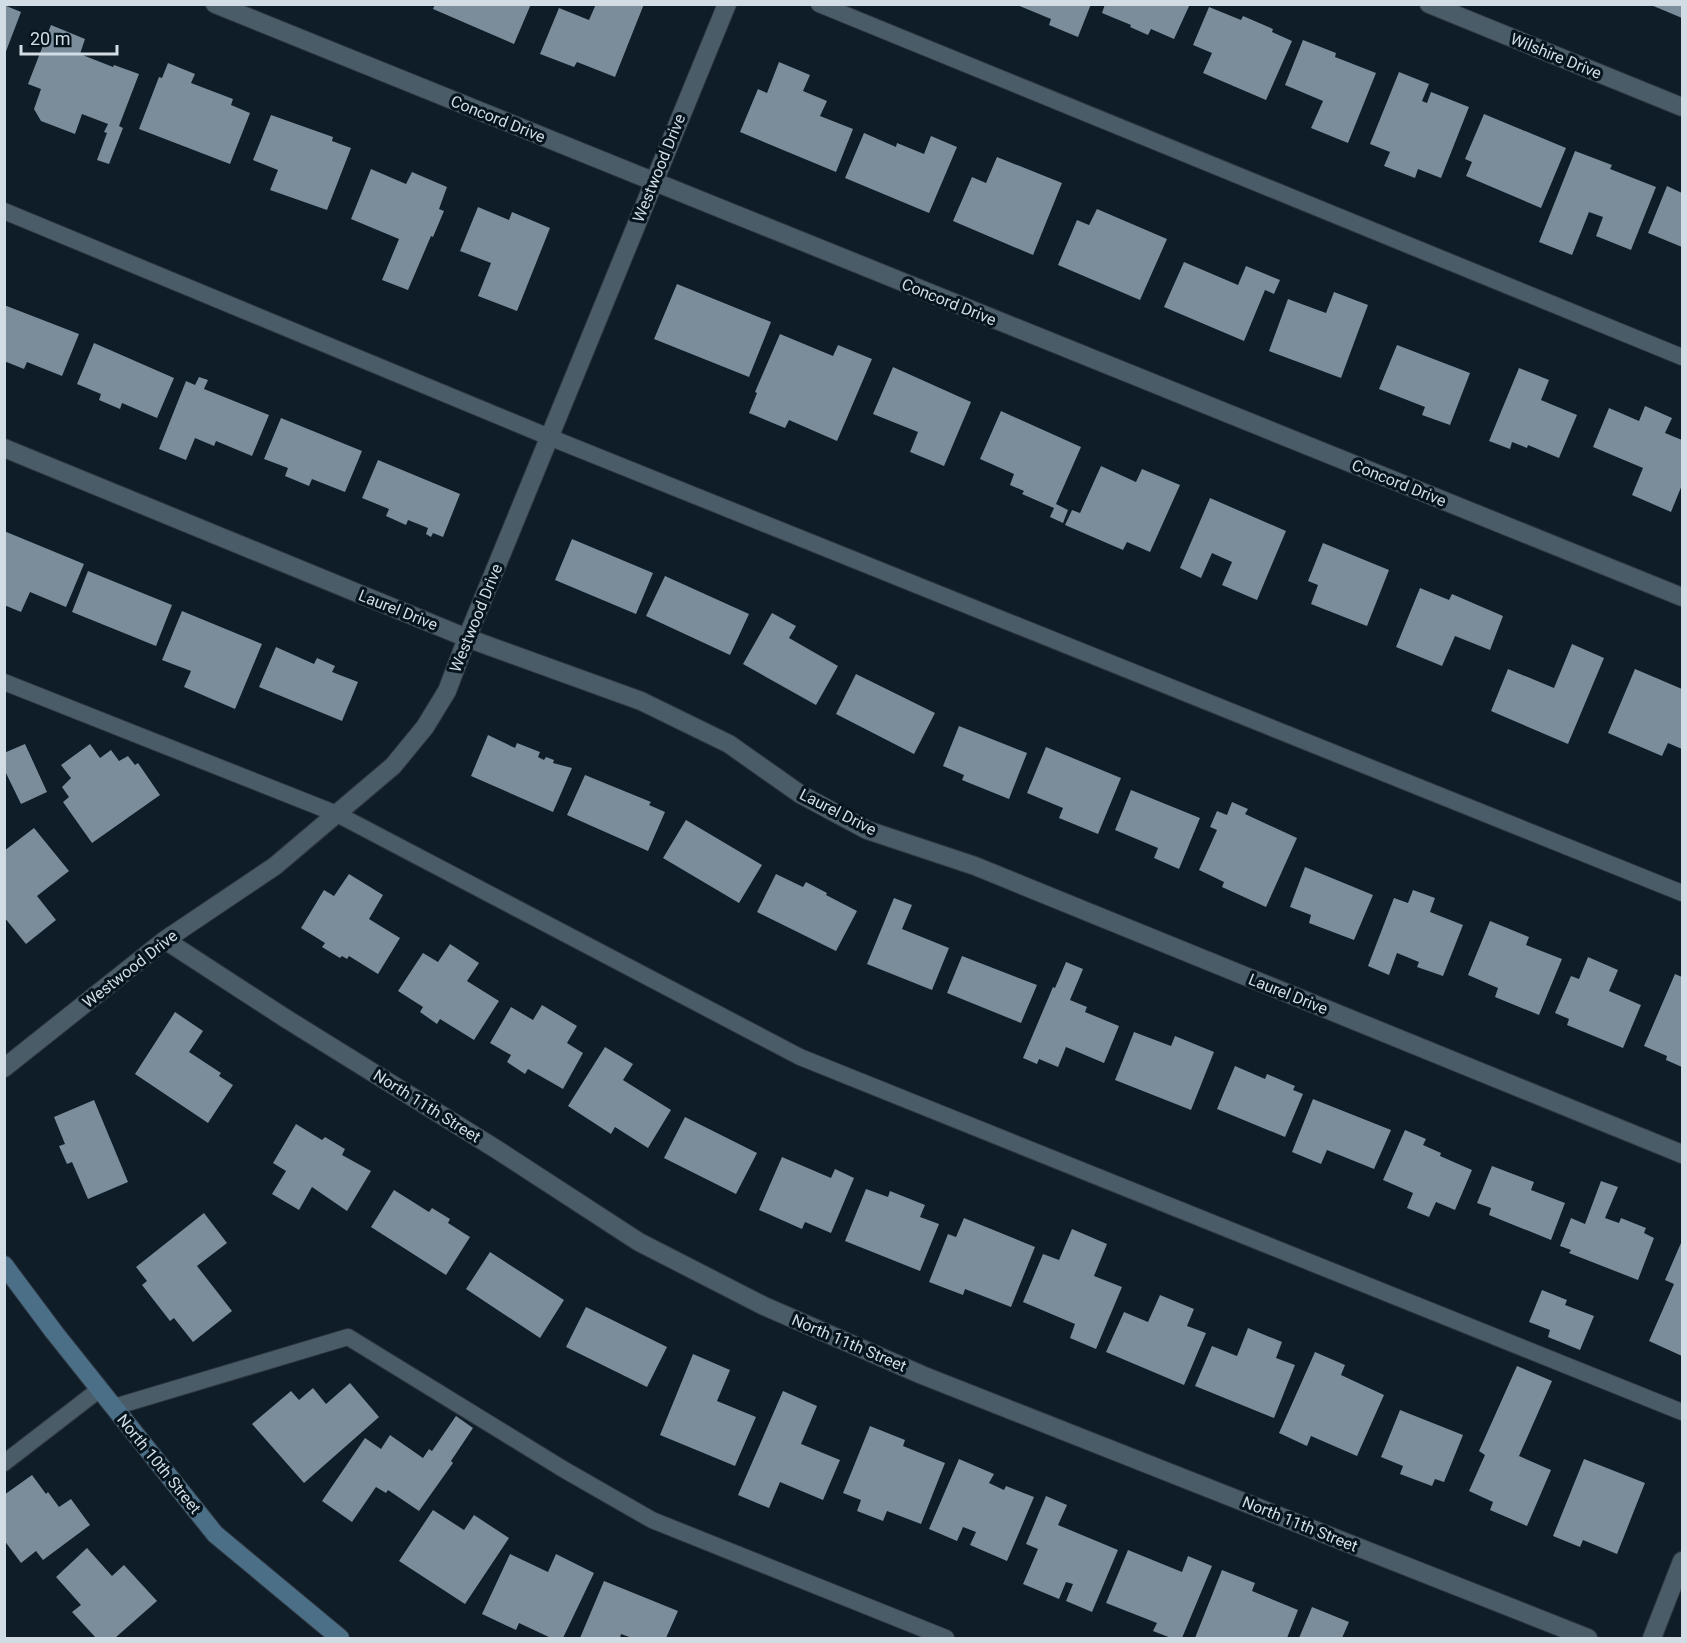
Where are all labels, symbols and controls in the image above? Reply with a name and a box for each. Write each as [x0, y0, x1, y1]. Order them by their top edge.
scale bar [21, 18, 117, 56]
text: 20 m [30, 28, 70, 49]
street label: Wilshire Drive [1508, 29, 1604, 83]
street label: Concord Drive [448, 91, 548, 147]
street label: Westwood Drive [629, 111, 689, 225]
street label: Concord Drive [899, 274, 999, 330]
street label: Concord Drive [1349, 455, 1449, 511]
street label: Westwood Drive [446, 561, 506, 675]
street label: Laurel Drive [356, 586, 440, 634]
street label: Laurel Drive [796, 785, 880, 839]
street label: Westwood Drive [79, 926, 181, 1012]
street label: Laurel Drive [1246, 970, 1330, 1018]
street label: North 11th Street [370, 1065, 484, 1147]
street label: North 11th Street [789, 1310, 909, 1376]
street label: North 10th Street [113, 1410, 205, 1518]
street label: North 11th Street [1240, 1492, 1360, 1556]

